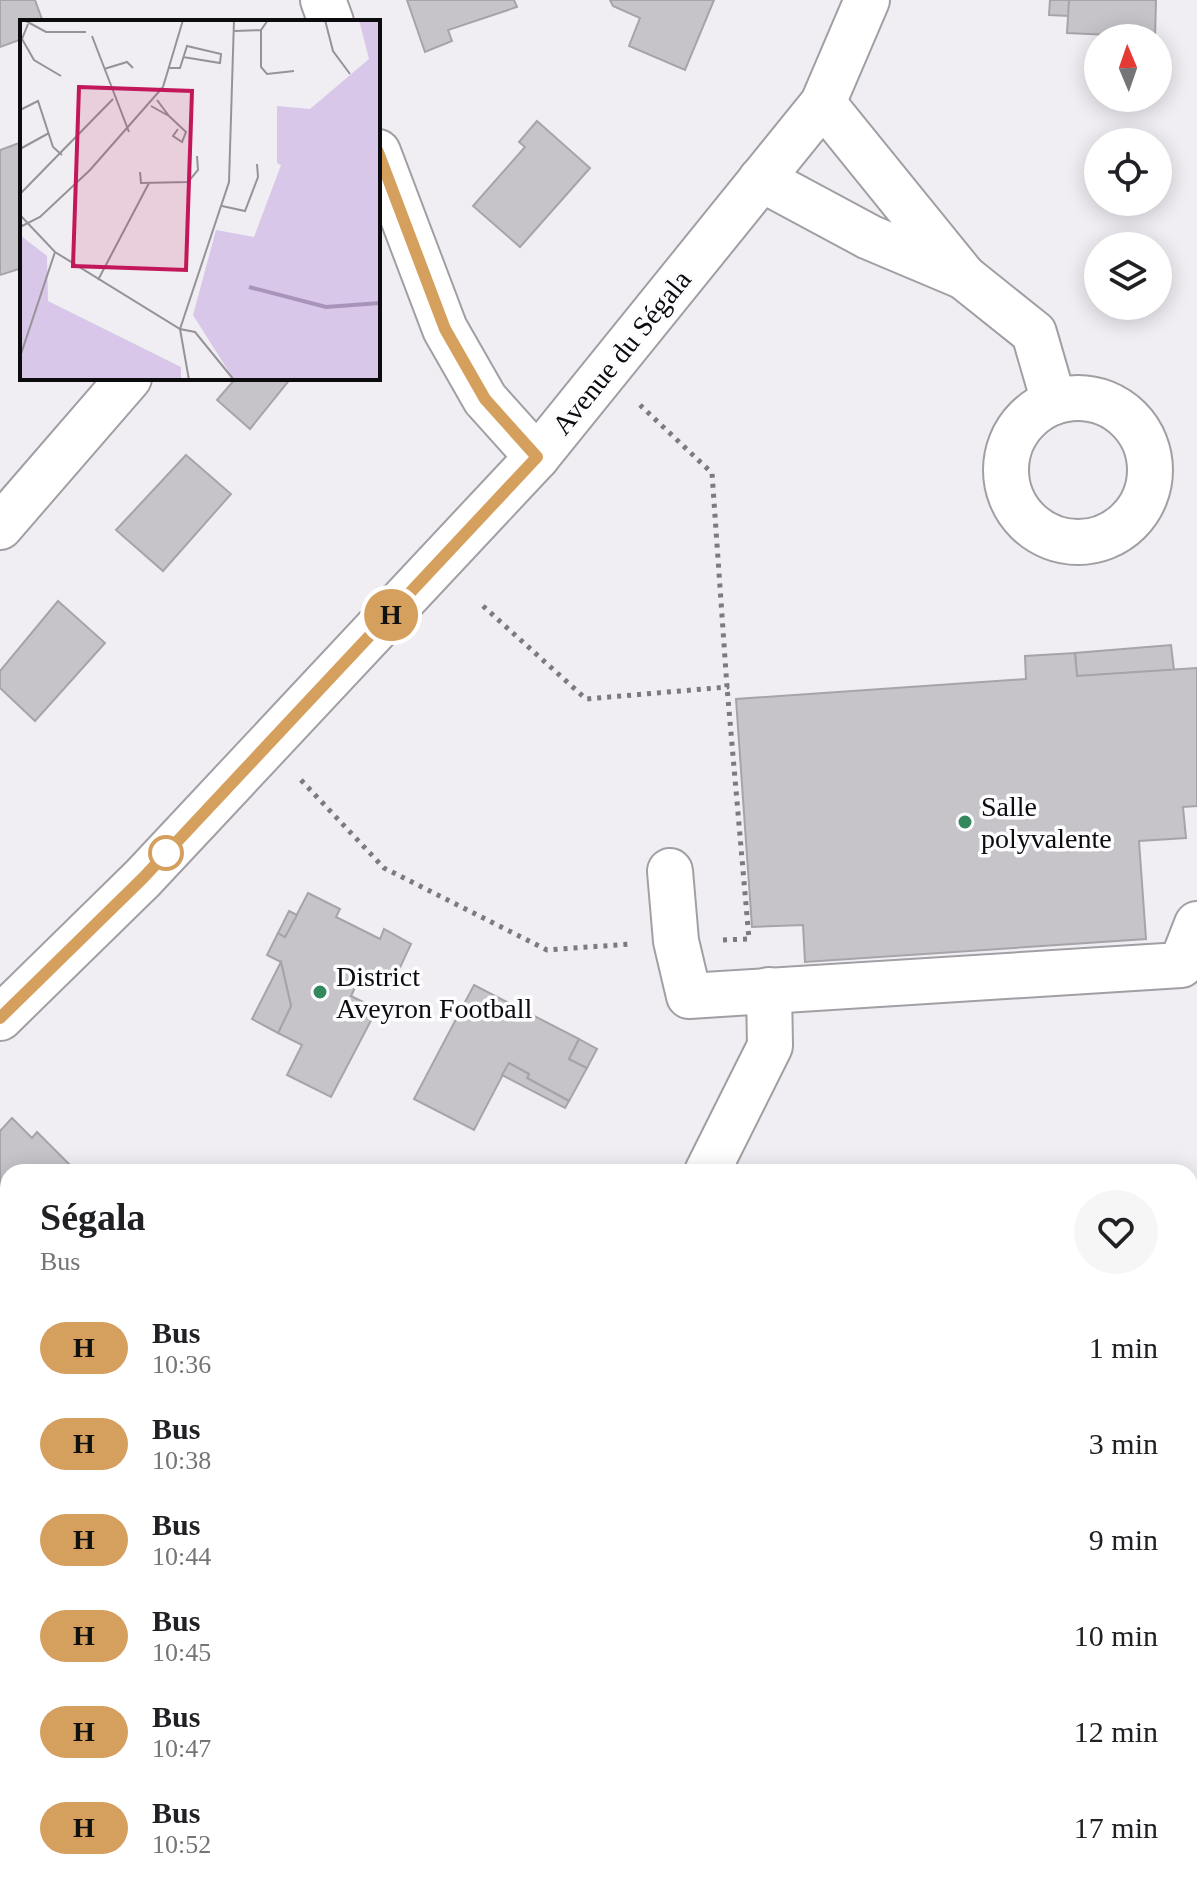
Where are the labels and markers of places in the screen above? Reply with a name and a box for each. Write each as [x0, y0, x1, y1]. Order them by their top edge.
place label: Salle polyvalente [981, 791, 1112, 854]
marker: Salle polyvalente [956, 813, 974, 831]
unlabelled marker [149, 836, 183, 870]
place label: District Aveyron Football [336, 961, 532, 1024]
marker: District Aveyron Football [311, 983, 329, 1001]

